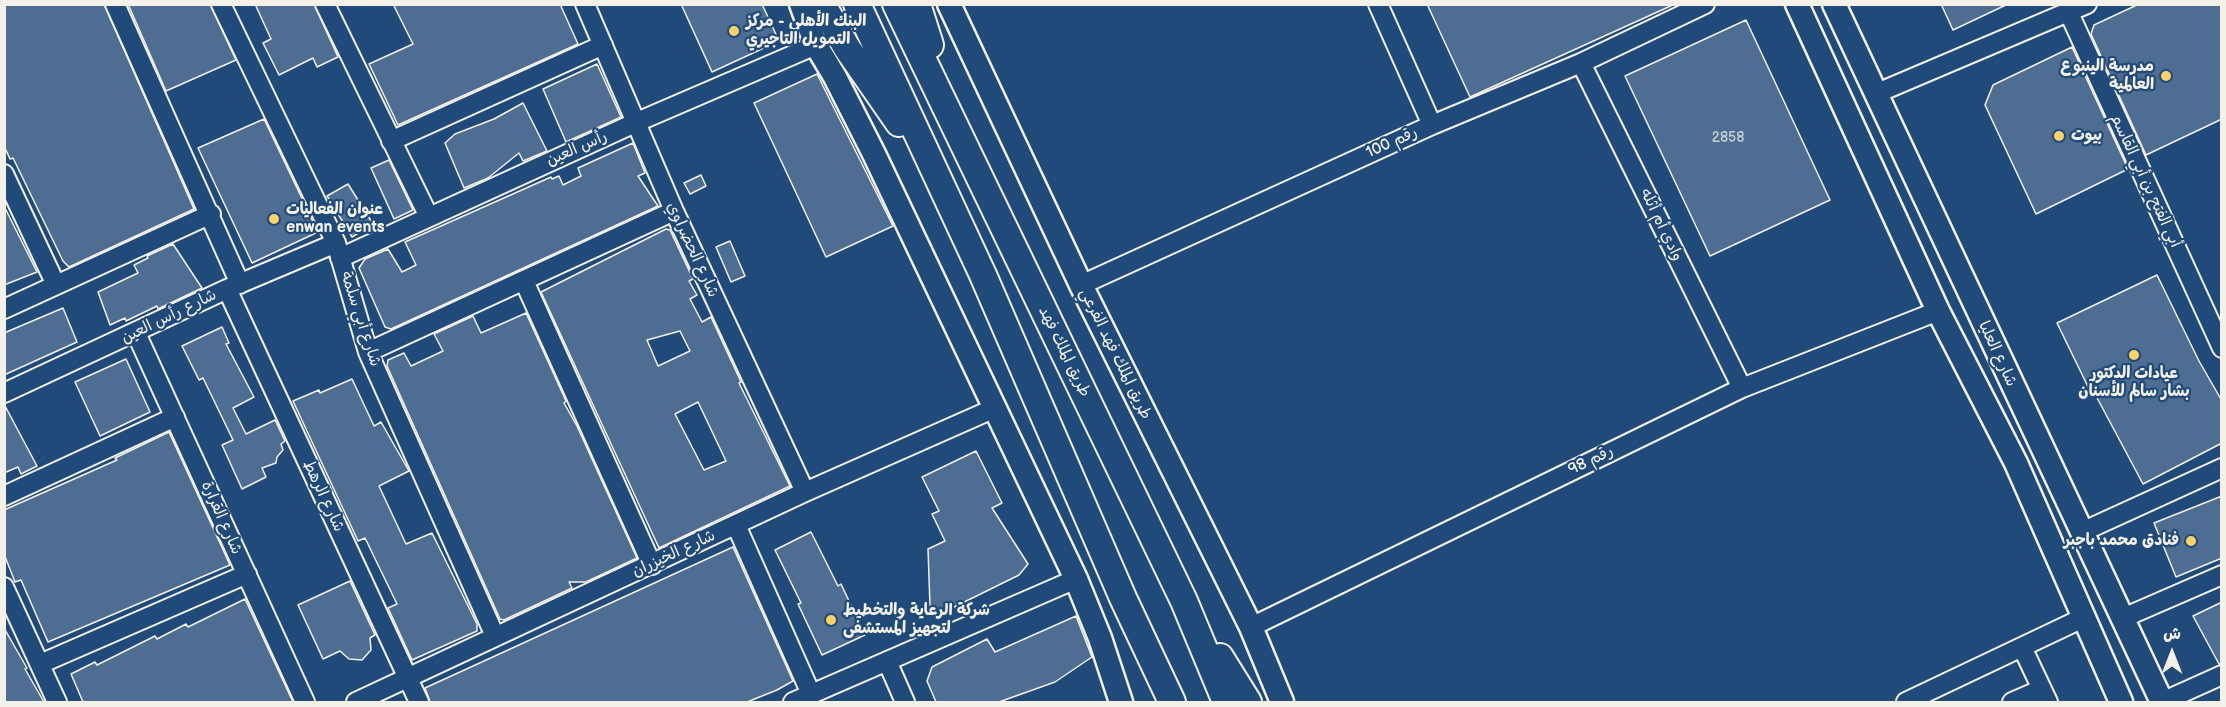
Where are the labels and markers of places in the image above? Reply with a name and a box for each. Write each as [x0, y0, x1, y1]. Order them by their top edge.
place label: البنك الأهلي - مركز التمويل التاجيري [746, 12, 866, 50]
marker: البنك الأهلي - مركز التمويل التاجيري [727, 24, 741, 38]
place label: مدرسة الينبوع العالمية [2061, 57, 2154, 95]
marker: مدرسة الينبوع العالمية [2159, 69, 2173, 83]
place label: بيوت [2071, 126, 2102, 146]
marker: بيوت [2052, 129, 2066, 143]
place label: عنوان الفعاليات enwan events [286, 200, 385, 238]
marker: عنوان الفعاليات enwan events [267, 212, 281, 226]
marker: عيادات الدكتور بشار سالم للأسنان [2127, 348, 2141, 362]
place label: عيادات الدكتور بشار سالم للأسنان [2078, 364, 2190, 402]
place label: فنادق محمد باجبر [2064, 531, 2179, 551]
marker: فنادق محمد باجبر [2184, 534, 2198, 548]
place label: شركة الرعاية والتخطيط لتجهيز المستشفى [843, 601, 990, 639]
marker: شركة الرعاية والتخطيط لتجهيز المستشفى [824, 613, 838, 627]

